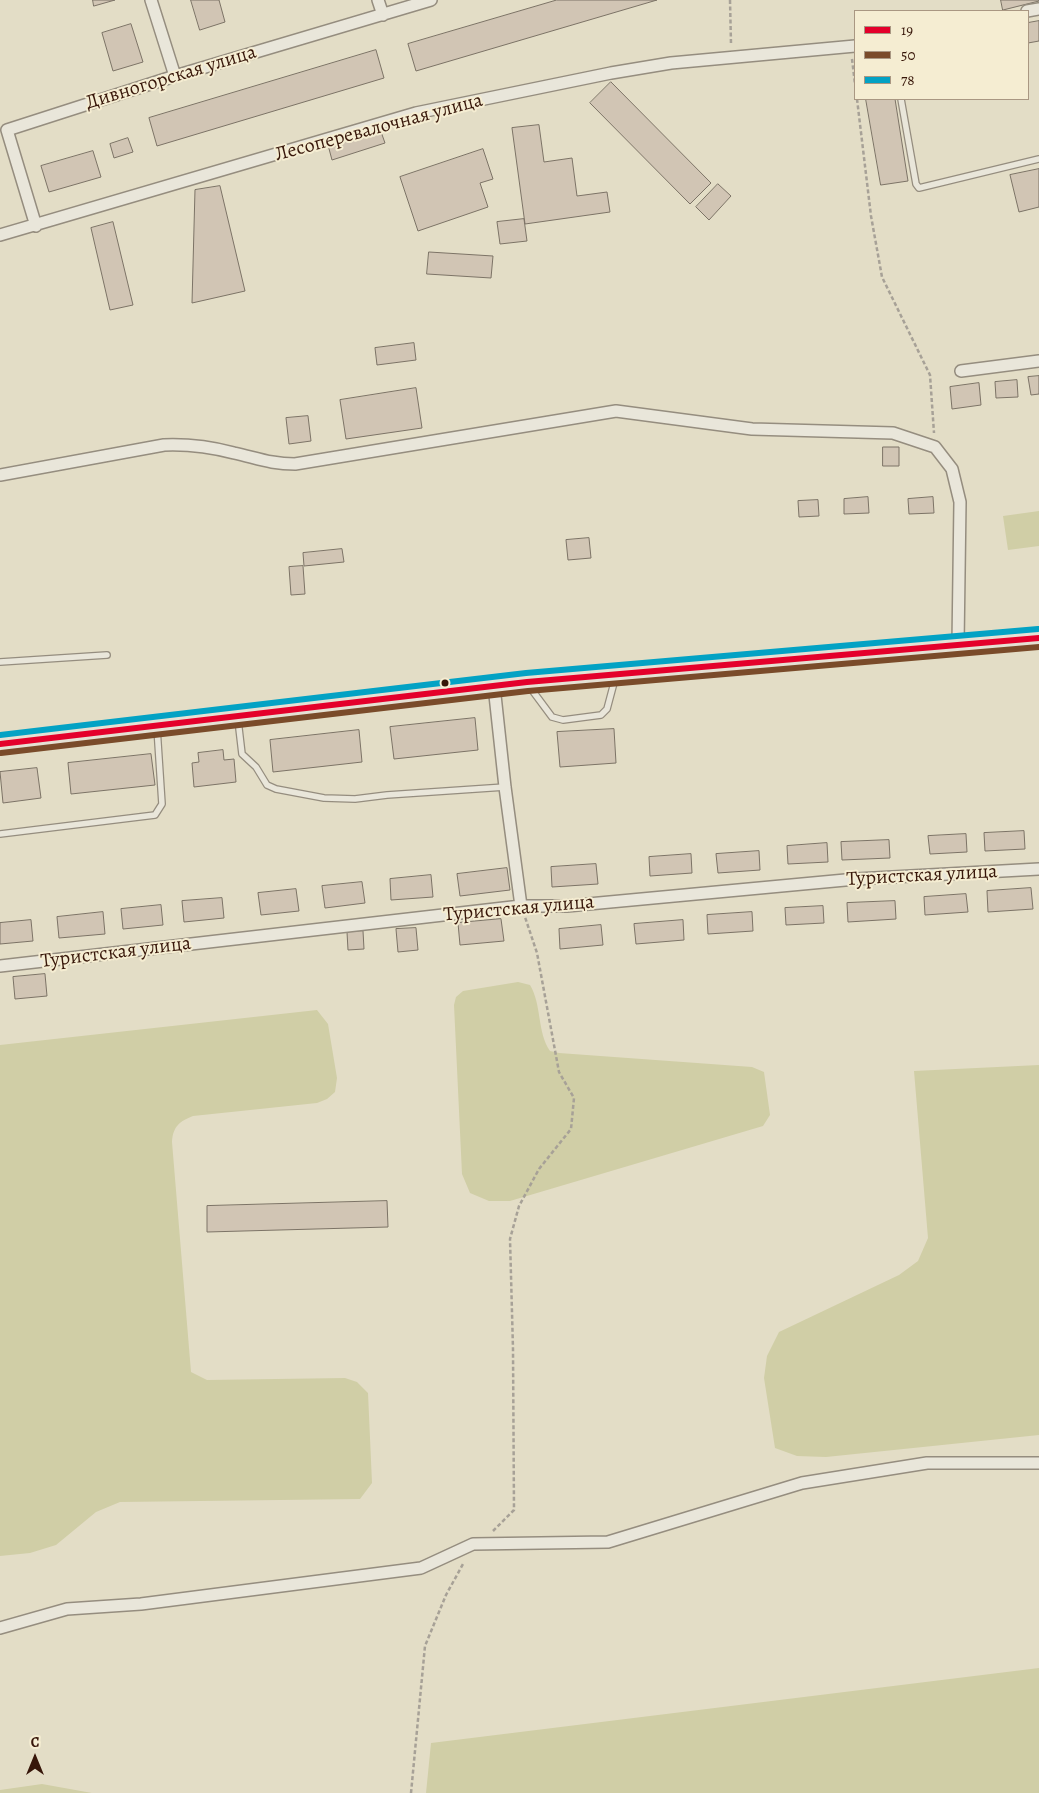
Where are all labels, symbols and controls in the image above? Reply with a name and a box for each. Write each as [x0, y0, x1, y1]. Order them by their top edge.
legend [854, 10, 1029, 100]
text: 19 [901, 20, 913, 40]
street label: Дивногорская улица [83, 41, 259, 115]
text: 50 [901, 45, 915, 65]
text: 78 [901, 70, 915, 90]
street label: Лесоперевалочная улица [272, 89, 486, 167]
unlabelled marker [440, 678, 450, 688]
street label: Туристская улица [846, 860, 998, 892]
street label: Туристская улица [443, 890, 595, 928]
street label: Туристская улица [39, 932, 193, 974]
north arrow [10, 1733, 60, 1783]
text: С [31, 1733, 39, 1752]

